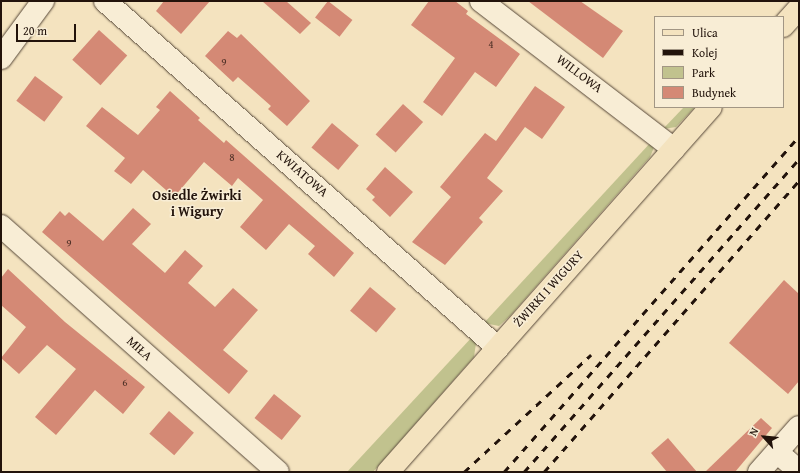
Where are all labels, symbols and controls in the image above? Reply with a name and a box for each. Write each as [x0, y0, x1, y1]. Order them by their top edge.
scale bar [18, 16, 78, 42]
legend [654, 16, 784, 108]
text: 20 m [23, 22, 47, 39]
text: Ulica [692, 24, 718, 41]
house number: 4 [488, 37, 494, 51]
text: Kolej [692, 44, 717, 61]
street label: WILLOWA [553, 52, 605, 96]
house number: 9 [221, 55, 227, 69]
text: Park [692, 64, 715, 81]
text: Budynek [692, 84, 736, 101]
street label: KWIATOWA [273, 147, 331, 201]
house number: 8 [229, 150, 235, 164]
district label: Osiedle Żwirki i Wigury [152, 187, 242, 220]
house number: 9 [66, 236, 72, 250]
street label: ŻWIRKI I WIGURY [511, 248, 587, 330]
street label: MIŁA [123, 334, 155, 364]
house number: 6 [122, 375, 128, 389]
north arrow [744, 417, 784, 457]
text: N [745, 425, 762, 438]

